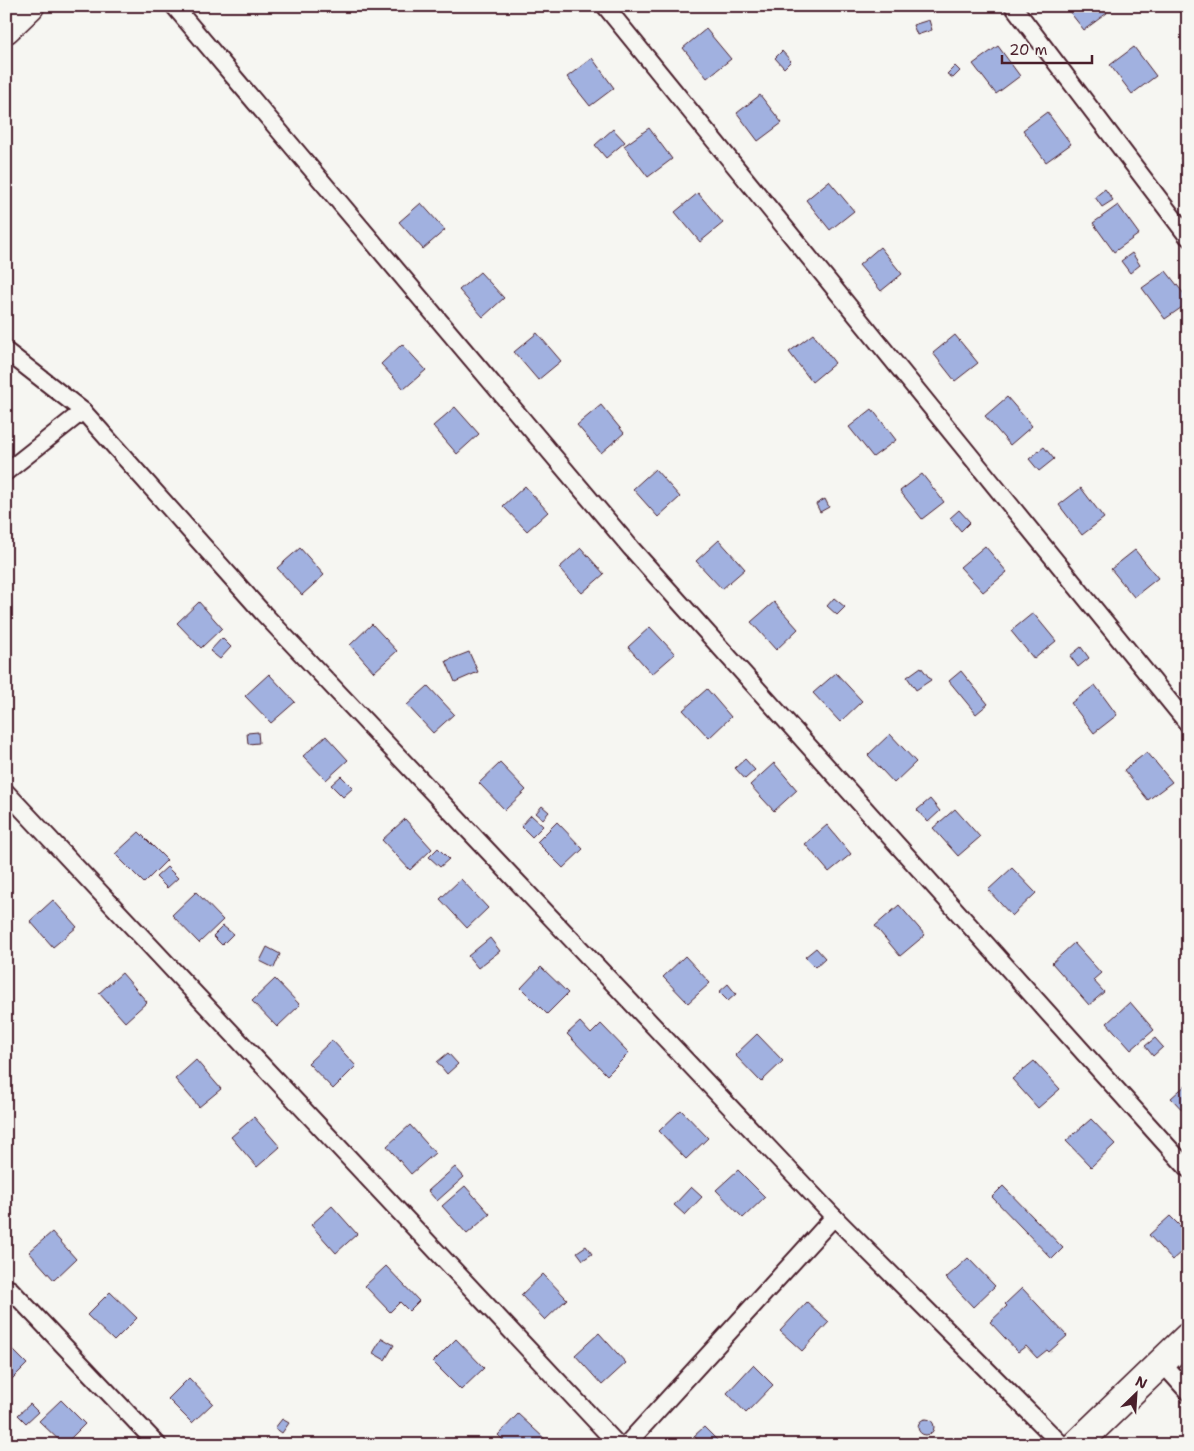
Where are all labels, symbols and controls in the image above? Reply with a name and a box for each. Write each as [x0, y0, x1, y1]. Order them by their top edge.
scale bar [1002, 32, 1092, 64]
text: 20 m [1009, 40, 1048, 60]
north arrow [1112, 1368, 1162, 1418]
text: N [1133, 1372, 1150, 1393]

